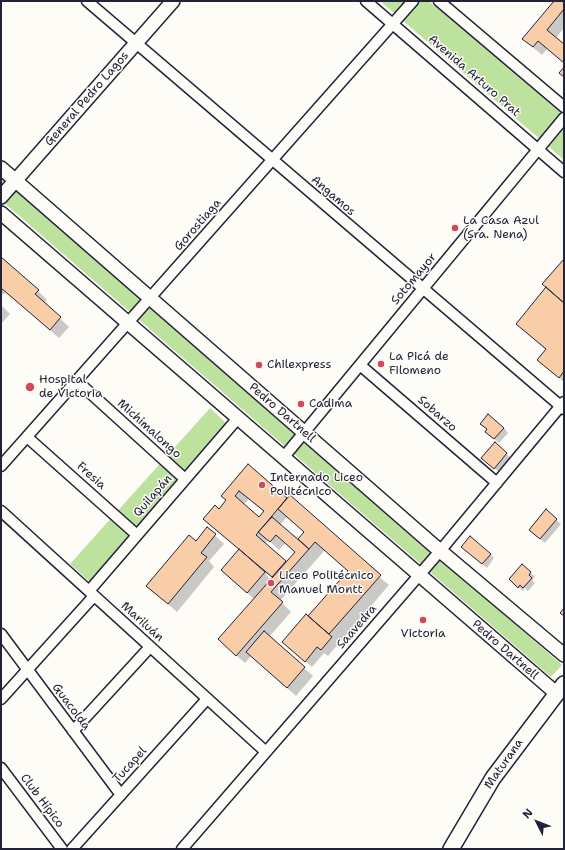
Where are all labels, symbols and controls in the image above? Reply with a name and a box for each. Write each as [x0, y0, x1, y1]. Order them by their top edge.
street label: Avenida Arturo Prat [425, 32, 523, 120]
street label: General Pedro Lagos [42, 49, 132, 149]
street label: Angamos [308, 173, 358, 219]
street label: Gorostiaga [171, 196, 225, 254]
place label: La Casa Azul (Sra. Nena) [463, 214, 539, 242]
marker: La Casa Azul (Sra. Nena) [450, 223, 460, 233]
street label: Sotomayor [388, 250, 440, 308]
place label: La Picá de Filomeno [389, 350, 449, 378]
place label: Chilexpress [267, 358, 331, 372]
marker: La Picá de Filomeno [376, 359, 386, 369]
marker: Chilexpress [254, 360, 264, 370]
place label: Hospital de Victoria [39, 373, 102, 401]
street label: Pedro Dartnell [246, 380, 318, 446]
marker: Hospital de Victoria [24, 381, 36, 393]
street label: Sobarzo [414, 393, 460, 435]
street label: Michimalongo [114, 396, 184, 462]
place label: Cadima [309, 397, 352, 411]
marker: Cadima [296, 399, 306, 409]
street label: Fresia [74, 459, 108, 493]
place label: Internado Liceo Politécnico [270, 471, 363, 499]
street label: Quilapán [131, 472, 175, 520]
marker: Internado Liceo Politécnico [257, 480, 267, 490]
place label: Liceo Politécnico Manuel Montt [279, 569, 374, 597]
marker: Liceo Politécnico Manuel Montt [266, 578, 276, 588]
street label: Mariluán [118, 599, 166, 645]
street label: Saavedra [334, 602, 380, 652]
marker: Victoria [418, 615, 428, 625]
street label: Pedro Dartnell [469, 617, 541, 683]
place label: Victoria [401, 627, 445, 641]
street label: Guacolda [49, 681, 93, 733]
street label: Maturana [482, 736, 526, 792]
street label: Tucapel [110, 744, 150, 786]
street label: Club Hípico [17, 771, 67, 831]
north arrow [517, 802, 557, 842]
text: N [519, 805, 536, 822]

